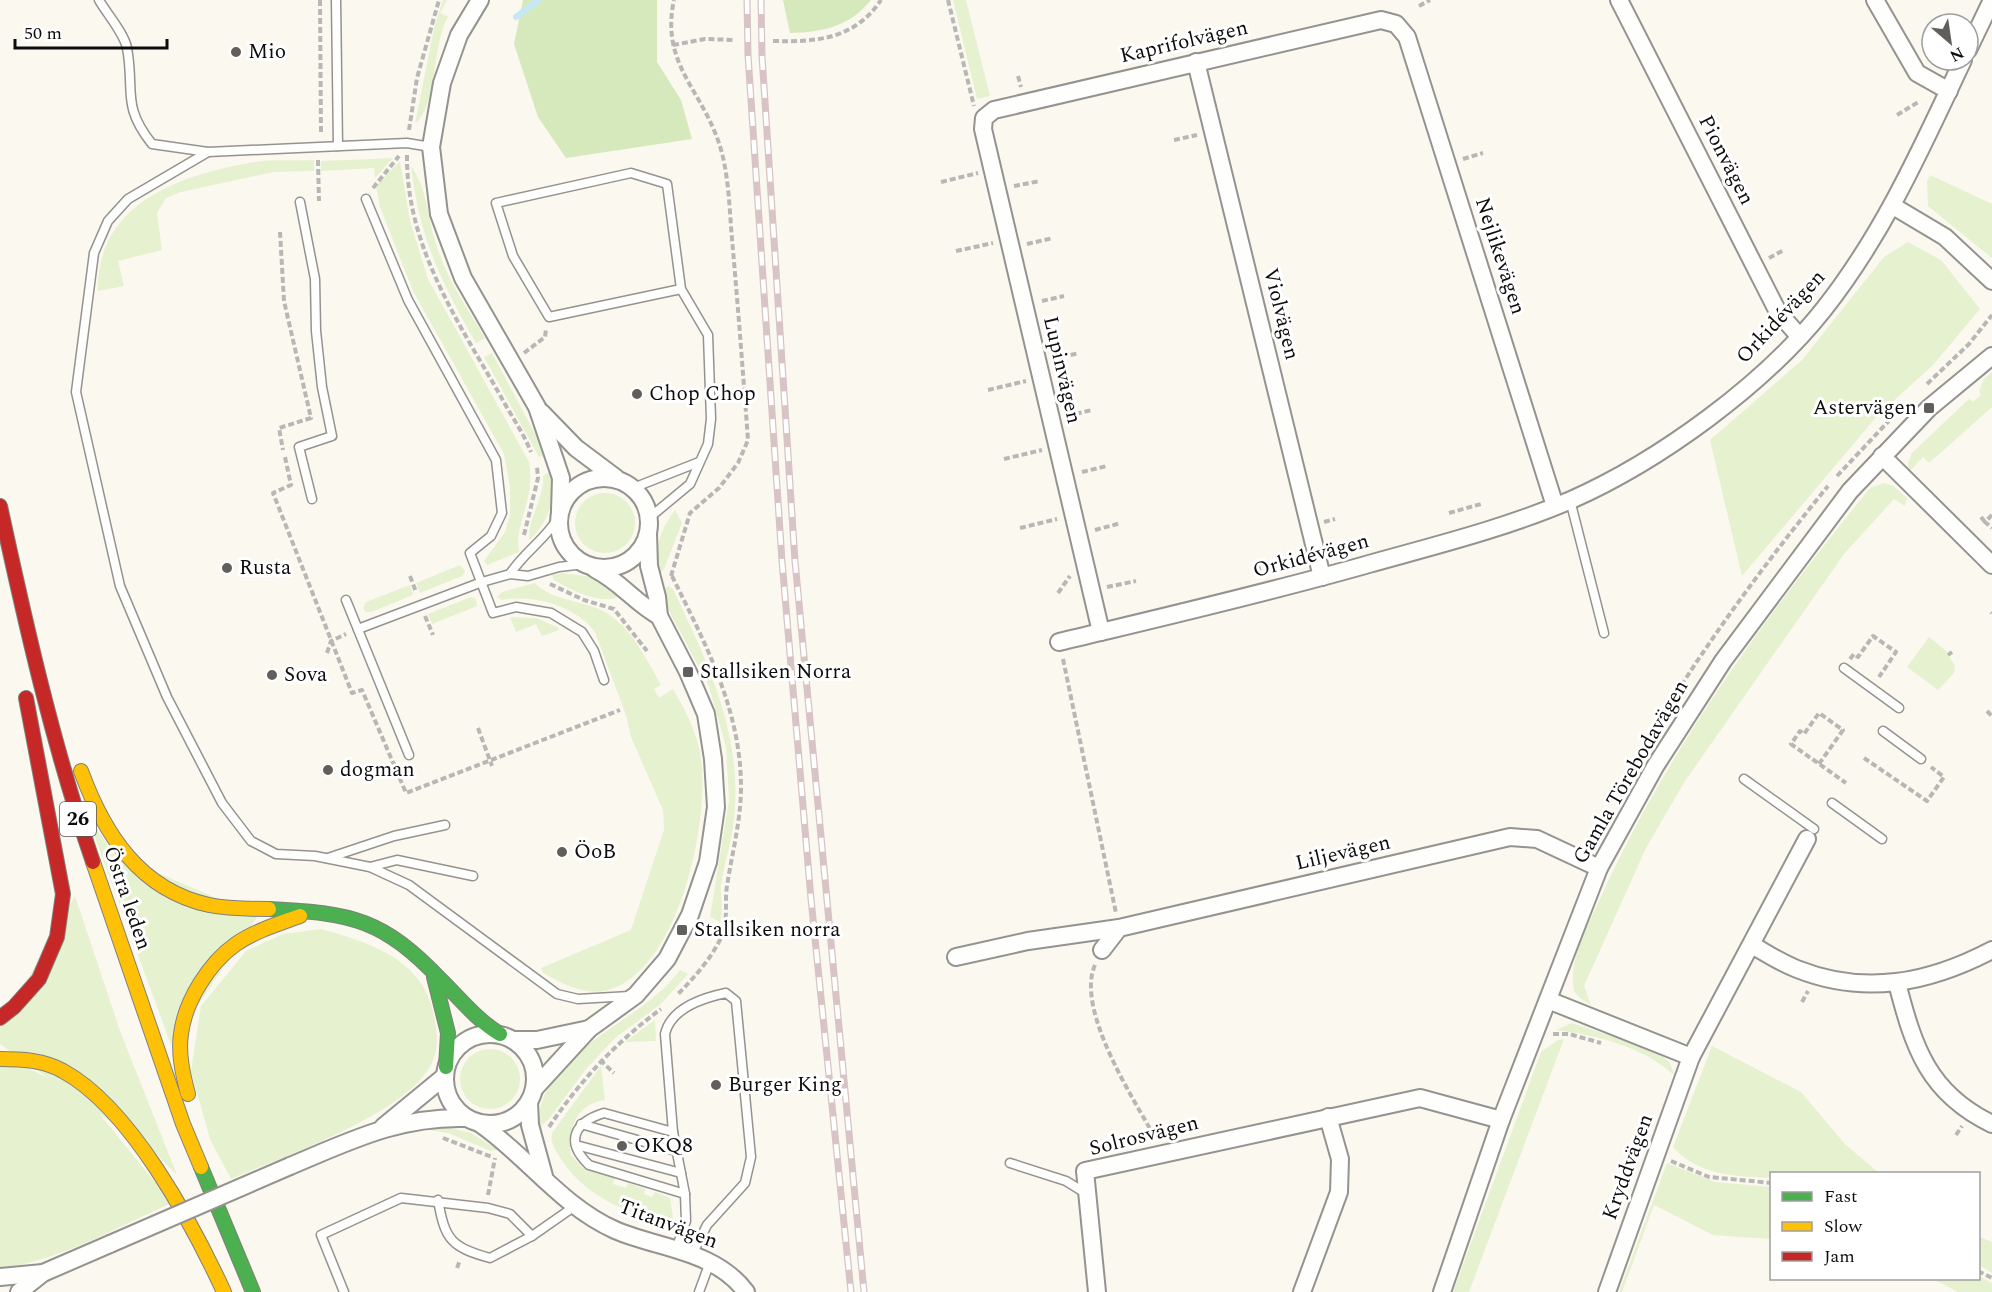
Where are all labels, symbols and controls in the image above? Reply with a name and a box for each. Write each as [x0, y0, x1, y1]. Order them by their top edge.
scale bar [15, 12, 166, 50]
street label: Kaprifolvägen [1117, 12, 1251, 72]
north arrow [1920, 12, 1980, 72]
text: 50 m [24, 20, 62, 47]
place label: Mio [248, 36, 286, 68]
text: N [1945, 41, 1968, 68]
marker: Mio [229, 45, 243, 59]
street label: Pionvägen [1690, 109, 1762, 211]
street label: Nejlikevägen [1466, 193, 1534, 319]
street label: Orkidévägen [1729, 263, 1833, 371]
street label: Violvägen [1254, 265, 1308, 363]
street label: Lupinvägen [1034, 313, 1090, 427]
place label: Chop Chop [649, 378, 756, 410]
marker: Chop Chop [630, 387, 644, 401]
place label: Astervägen [1813, 392, 1917, 424]
marker: Astervägen [1922, 401, 1936, 415]
street label: Orkidévägen [1249, 525, 1373, 587]
place label: Rusta [239, 552, 292, 584]
marker: Rusta [220, 561, 234, 575]
place label: Stallsiken Norra [700, 656, 852, 688]
place label: Sova [284, 659, 328, 691]
marker: Stallsiken Norra [681, 665, 695, 679]
marker: Sova [265, 668, 279, 682]
street label: Gamla Törebodavägen [1565, 674, 1697, 870]
place label: dogman [340, 754, 415, 786]
marker: dogman [321, 763, 335, 777]
road number: 26 [60, 802, 96, 836]
street label: Liljevägen [1292, 827, 1394, 879]
place label: ÖoB [574, 836, 616, 868]
street label: Östra leden [94, 842, 160, 954]
marker: ÖoB [555, 845, 569, 859]
place label: Stallsiken norra [694, 914, 841, 946]
marker: Stallsiken norra [675, 923, 689, 937]
place label: Burger King [728, 1069, 842, 1101]
marker: Burger King [709, 1078, 723, 1092]
street label: Solrosvägen [1086, 1107, 1202, 1165]
street label: Kryddvägen [1594, 1109, 1662, 1225]
place label: OKQ8 [634, 1130, 693, 1162]
marker: OKQ8 [615, 1139, 629, 1153]
legend [1770, 1172, 1980, 1280]
text: Fast [1824, 1183, 1857, 1210]
street label: Titanvägen [614, 1190, 722, 1258]
text: Slow [1824, 1213, 1863, 1240]
text: Jam [1824, 1243, 1855, 1270]

